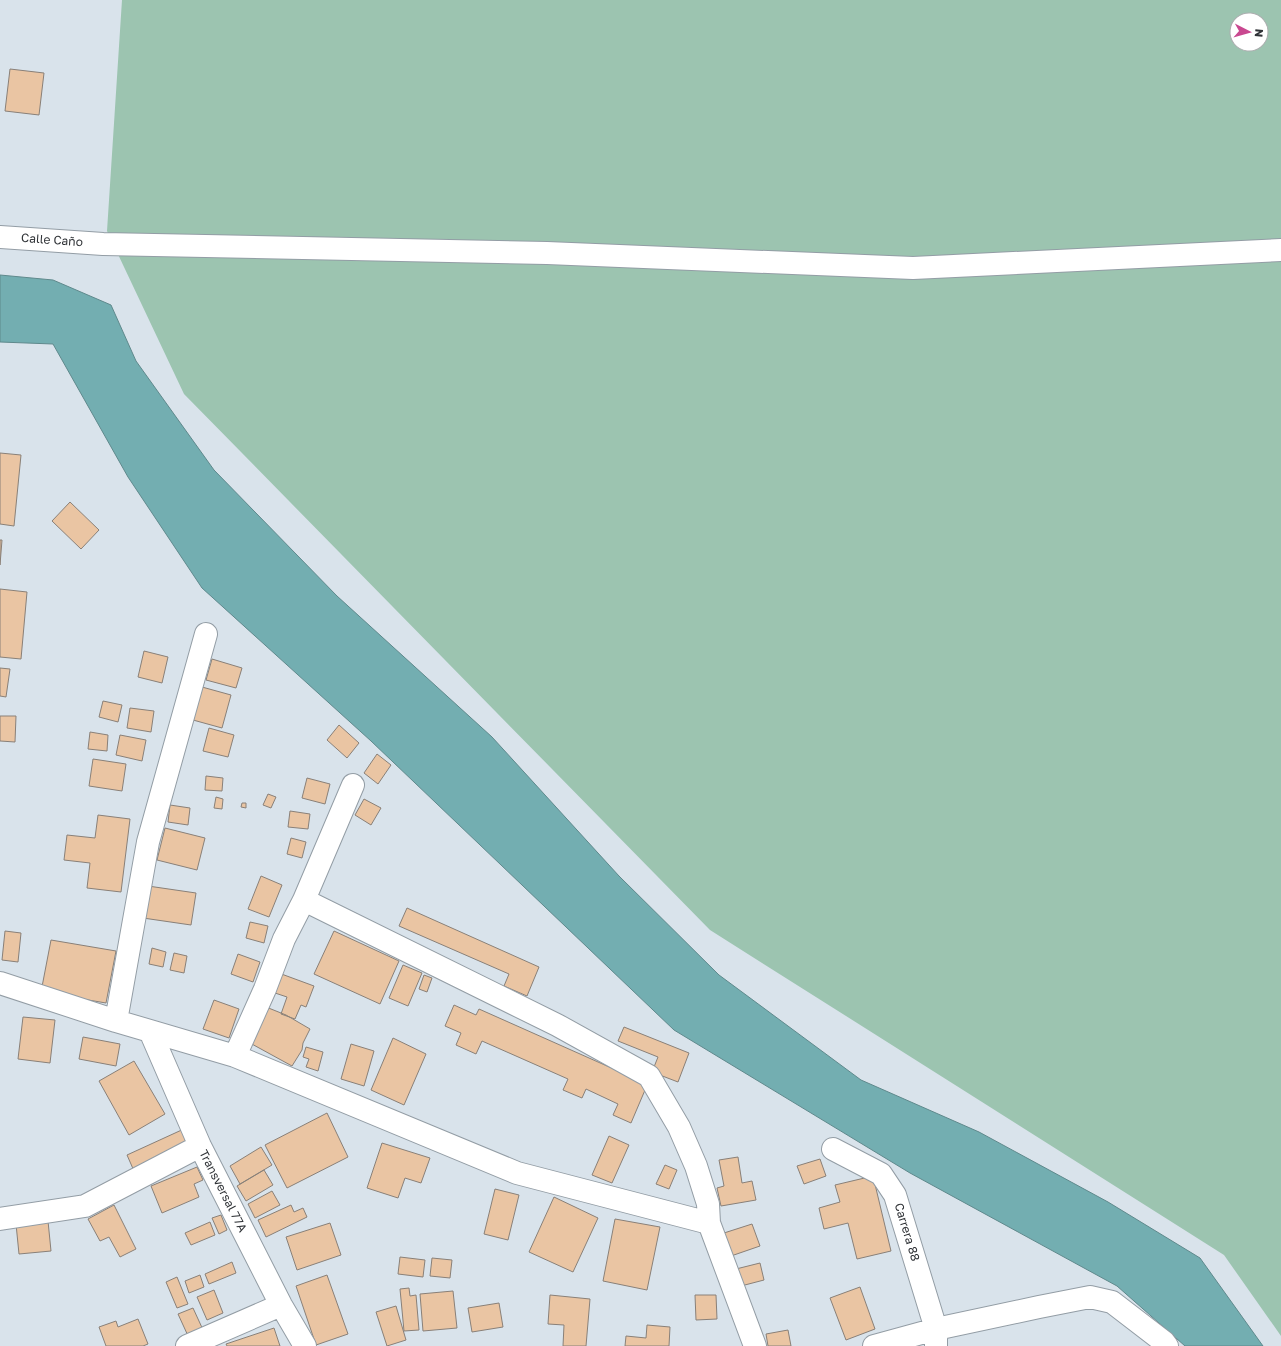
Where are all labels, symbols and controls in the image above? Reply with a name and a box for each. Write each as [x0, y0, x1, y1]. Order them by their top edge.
north arrow [1229, 12, 1269, 52]
text: N [1253, 28, 1266, 38]
street label: Calle Caño [21, 230, 83, 249]
street label: Transversal 77A [196, 1147, 251, 1234]
street label: Carrera 88 [892, 1201, 923, 1263]

